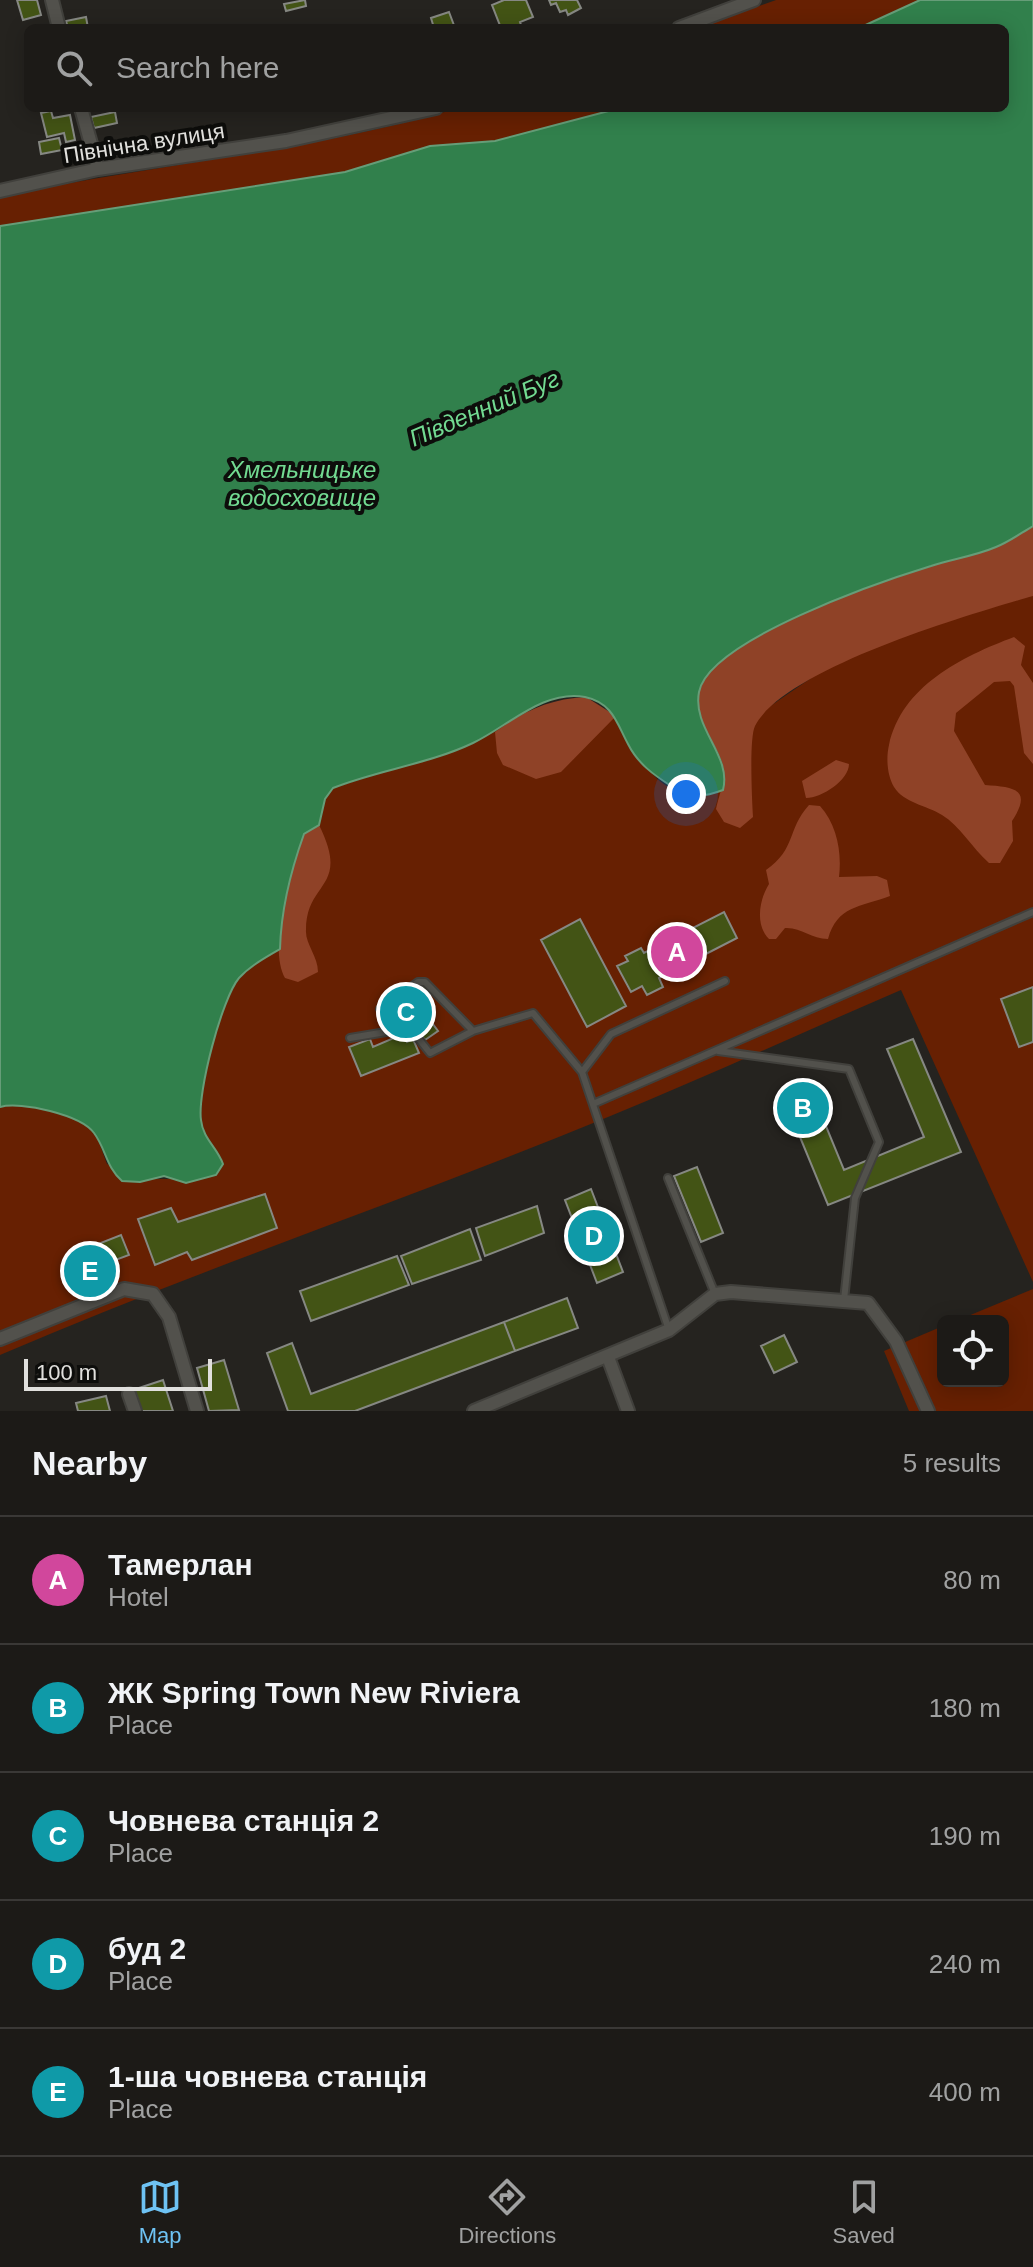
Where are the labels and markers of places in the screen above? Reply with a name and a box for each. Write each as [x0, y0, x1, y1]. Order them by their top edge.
pin: A [651, 922, 703, 982]
pin: C [380, 982, 432, 1042]
pin: B [777, 1078, 829, 1138]
pin: D [568, 1206, 620, 1266]
pin: E [64, 1241, 116, 1301]

